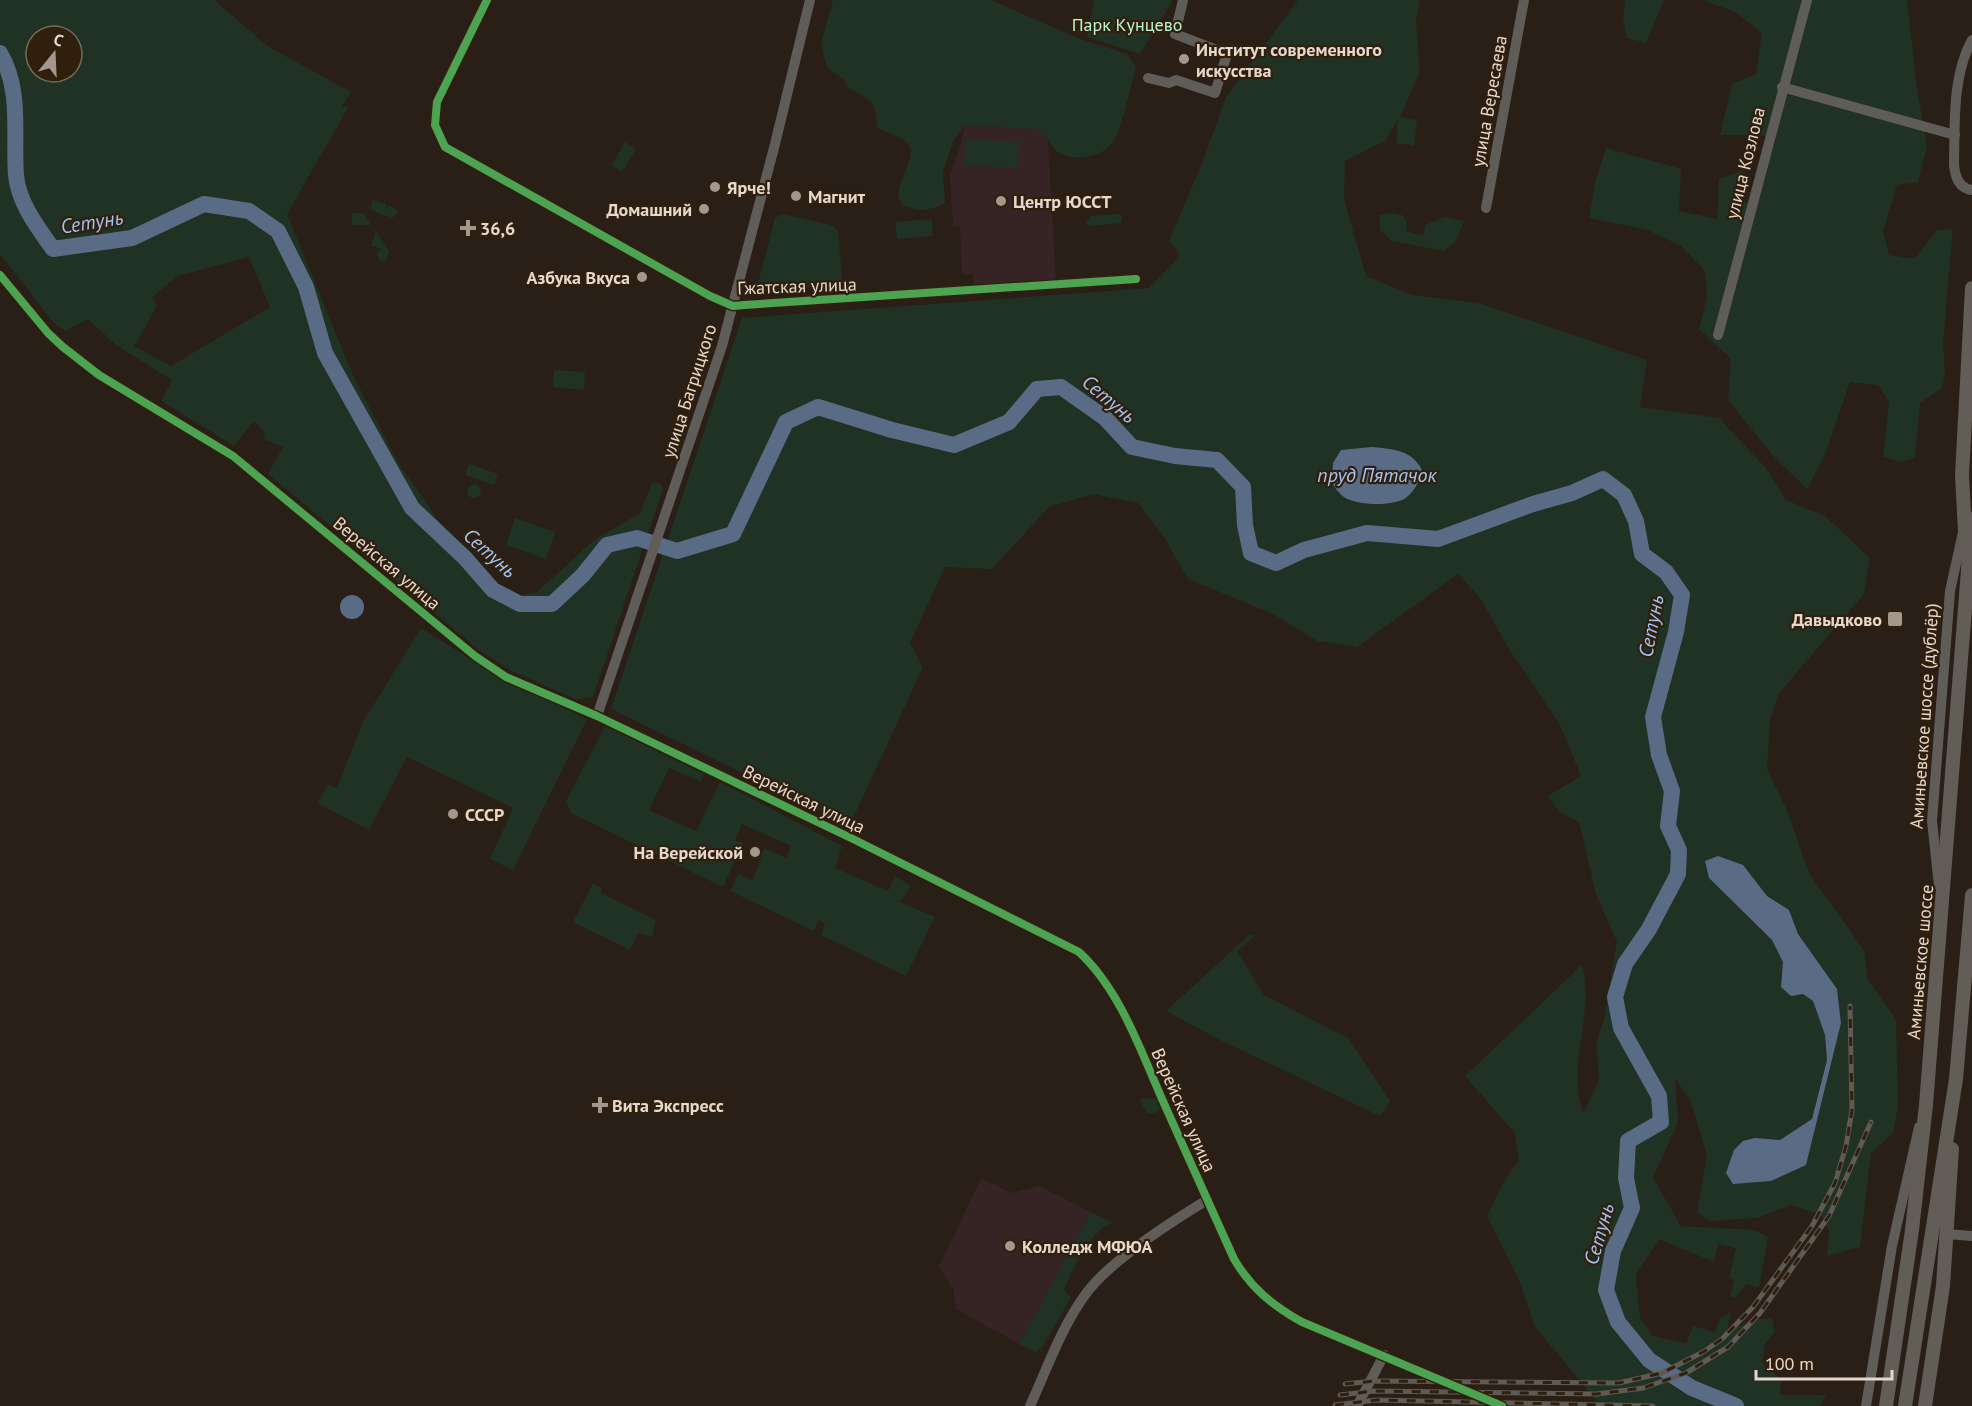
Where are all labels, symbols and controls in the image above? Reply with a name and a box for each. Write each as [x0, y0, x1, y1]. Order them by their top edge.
park label: Парк Кунцево [1072, 13, 1182, 36]
north arrow [24, 24, 84, 84]
text: С [51, 29, 66, 51]
street label: улица Вересаева [1466, 33, 1512, 169]
place label: Институт современного искусства [1196, 38, 1382, 82]
marker: Институт современного искусства [1177, 52, 1191, 66]
street label: улица Козлова [1720, 105, 1770, 221]
place label: Ярче! [727, 176, 771, 199]
marker: Ярче! [708, 180, 722, 194]
place label: Магнит [808, 185, 866, 208]
marker: Магнит [789, 189, 803, 203]
place label: Центр ЮССТ [1013, 190, 1112, 213]
marker: Центр ЮССТ [994, 194, 1008, 208]
place label: Домашний [606, 198, 692, 221]
marker: Домашний [697, 202, 711, 216]
water label: Сетунь [59, 204, 125, 240]
place label: 36,6 [480, 217, 515, 240]
marker: 36,6 [461, 221, 475, 235]
place label: Азбука Вкуса [527, 266, 630, 289]
marker: Азбука Вкуса [635, 270, 649, 284]
street label: Гжатская улица [737, 272, 857, 300]
street label: улица Багрицкого [656, 321, 722, 461]
water label: Сетунь [1077, 369, 1141, 429]
water label: пруд Пятачок [1317, 462, 1437, 488]
street label: Верейская улица [329, 511, 445, 615]
water label: Сетунь [458, 522, 522, 584]
water label: Сетунь [1632, 593, 1670, 659]
street label: Аминьевское шоссе (дублёр) [1905, 602, 1943, 830]
place label: Давыдково [1792, 608, 1882, 631]
marker: Давыдково [1886, 610, 1904, 628]
street label: Верейская улица [739, 759, 869, 839]
place label: СССР [465, 803, 504, 826]
marker: СССР [446, 807, 460, 821]
place label: На Верейской [634, 841, 743, 864]
marker: На Верейской [748, 845, 762, 859]
street label: Аминьевское шоссе [1902, 884, 1938, 1040]
street label: Верейская улица [1146, 1044, 1222, 1176]
place label: Вита Экспресс [612, 1094, 724, 1117]
marker: Вита Экспресс [593, 1098, 607, 1112]
water label: Сетунь [1578, 1200, 1620, 1268]
place label: Колледж МФЮА [1022, 1235, 1152, 1258]
marker: Колледж МФЮА [1003, 1239, 1017, 1253]
scale bar [1756, 1343, 1892, 1381]
text: 100 m [1765, 1352, 1814, 1375]

